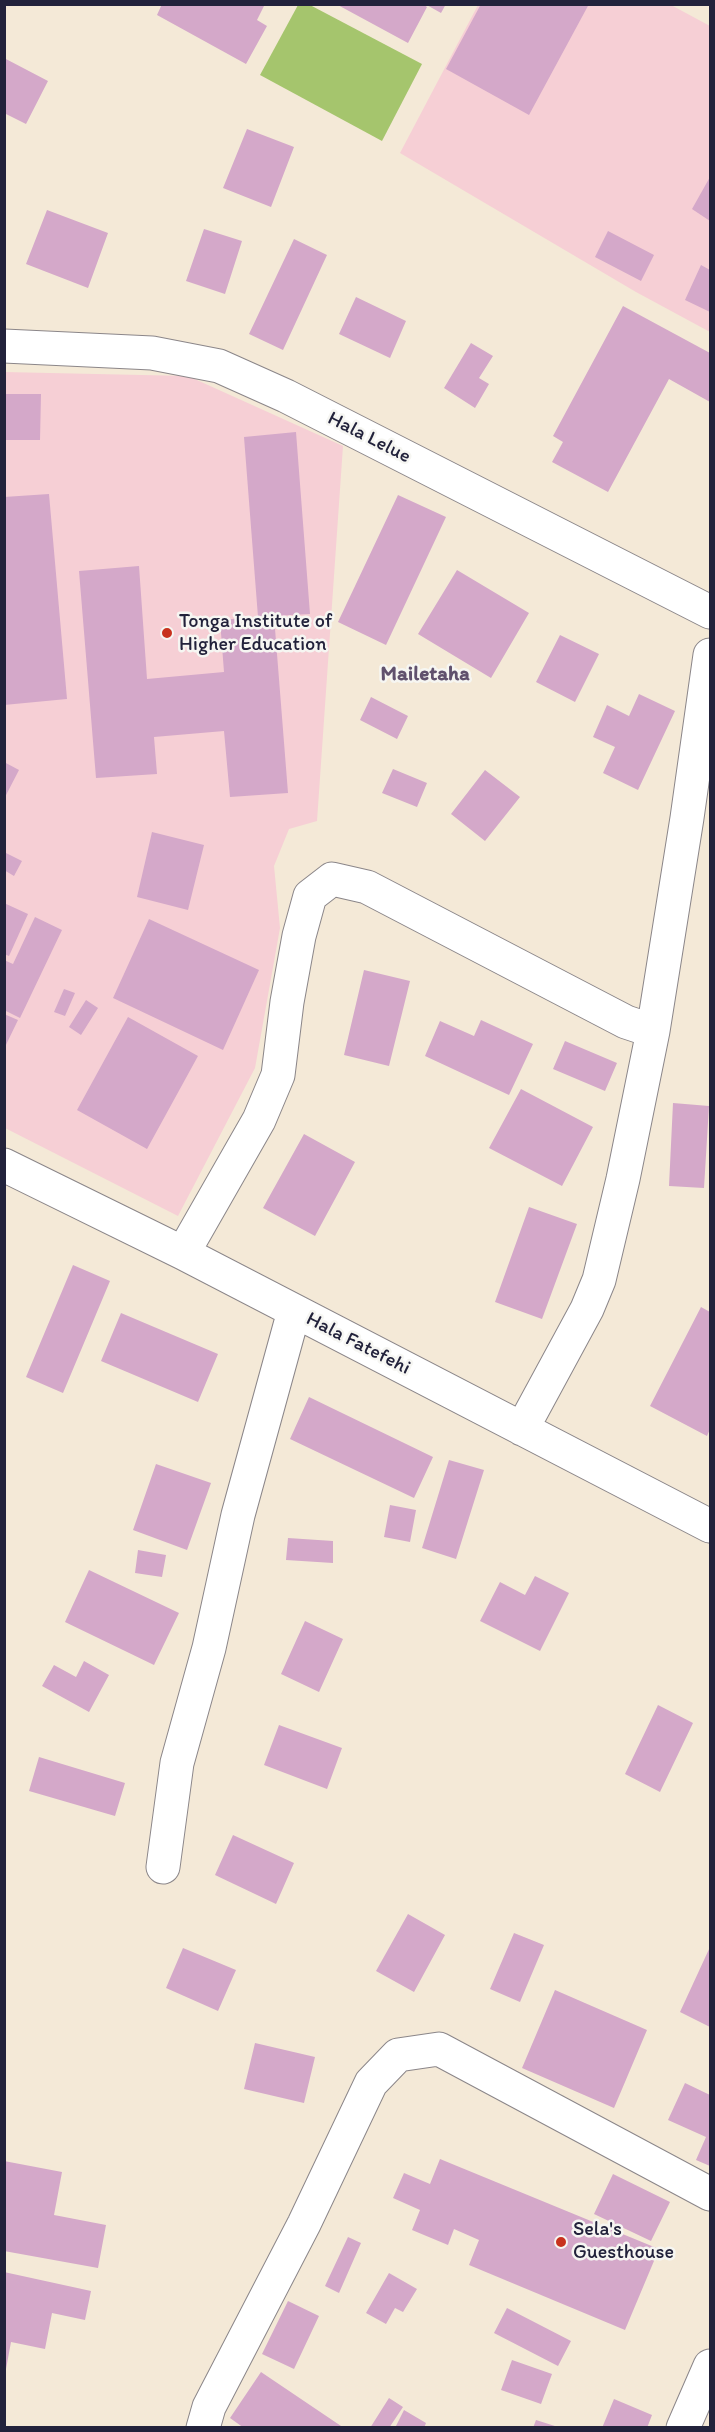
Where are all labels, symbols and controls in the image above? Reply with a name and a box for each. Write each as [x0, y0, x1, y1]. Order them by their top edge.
street label: Hala Lelue [323, 407, 415, 469]
place label: Tonga Institute of Higher Education [179, 610, 332, 657]
marker: Tonga Institute of Higher Education [160, 626, 174, 640]
district label: Mailetaha [380, 662, 470, 688]
street label: Hala Fatefehi [302, 1307, 414, 1381]
place label: Sela's Guesthouse [573, 2218, 674, 2265]
marker: Sela's Guesthouse [554, 2235, 568, 2249]

